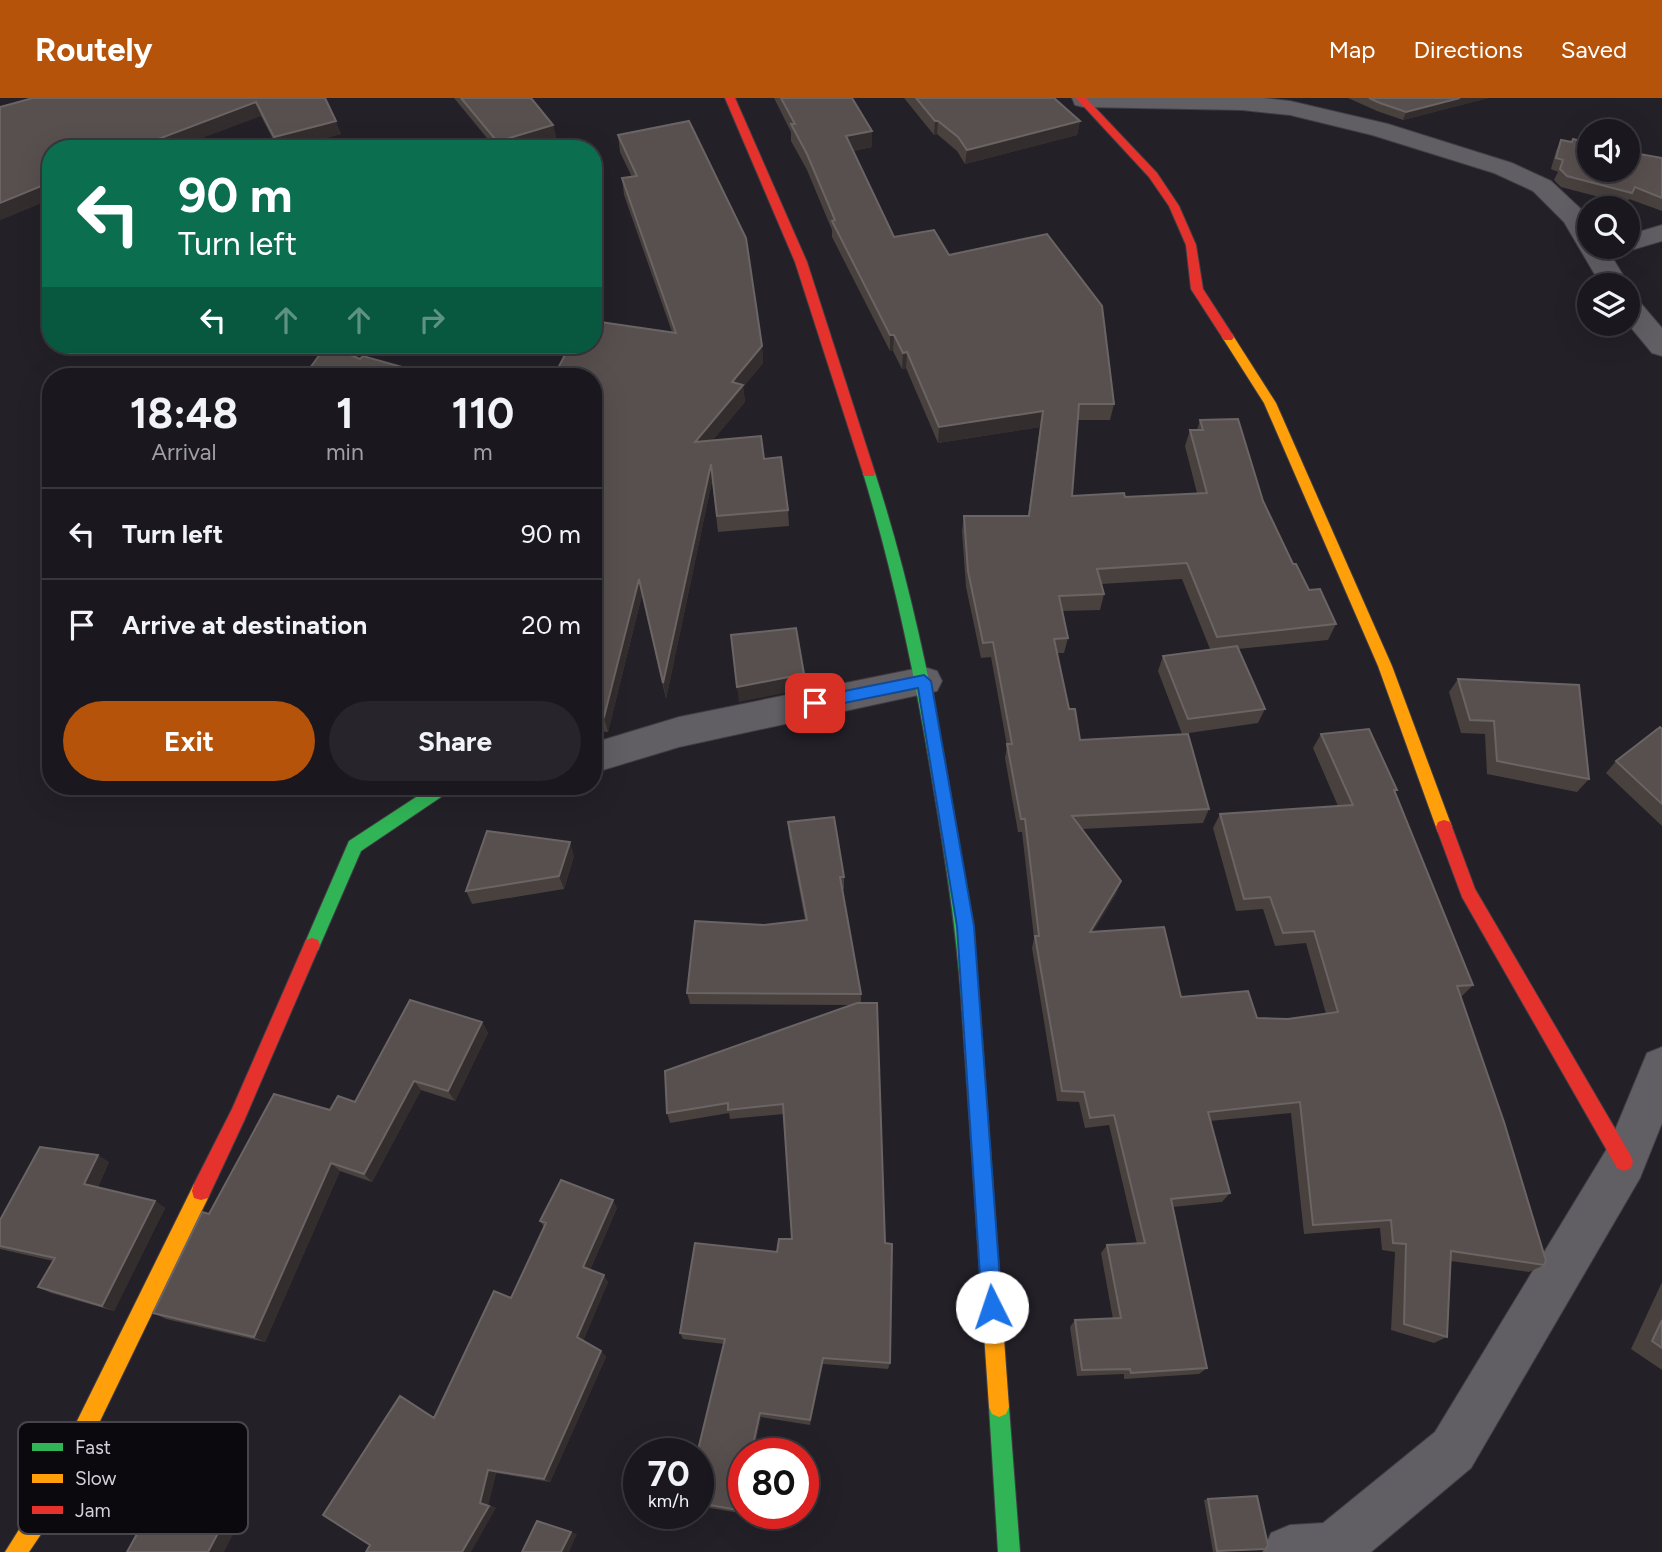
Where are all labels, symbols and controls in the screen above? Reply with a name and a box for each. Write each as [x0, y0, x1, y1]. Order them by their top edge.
text: Routely [35, 30, 153, 69]
text: Map [1329, 35, 1375, 64]
text: Directions [1413, 35, 1523, 64]
text: Saved [1561, 35, 1627, 64]
map controls [1577, 119, 1640, 336]
button: sound [1577, 119, 1640, 182]
text: 90 m [178, 165, 293, 224]
icon: left [63, 168, 154, 259]
button: search [1577, 196, 1640, 259]
text: Turn left [178, 225, 297, 263]
button: layers [1577, 273, 1640, 336]
icon: left [194, 301, 232, 339]
icon: ahead [267, 301, 305, 339]
icon: ahead [340, 301, 378, 339]
icon: right [413, 301, 451, 339]
text: 18:48 [130, 388, 238, 439]
text: 1 [336, 388, 354, 439]
text: 110 [452, 388, 514, 439]
text: Arrival [152, 438, 216, 466]
text: min [326, 438, 364, 466]
text: m [473, 438, 493, 466]
icon: left [63, 515, 101, 553]
text: Turn left [122, 518, 223, 550]
text: 90 m [521, 518, 581, 550]
icon: arrive [63, 606, 101, 644]
text: Arrive at destination [122, 609, 367, 641]
text: 20 m [521, 609, 581, 641]
pin [785, 673, 845, 733]
icon: arrive [796, 684, 834, 722]
button: Exit [63, 701, 315, 781]
button: Share [329, 701, 581, 781]
position arrow [955, 1270, 1029, 1344]
legend [18, 1422, 248, 1534]
text: Fast [75, 1436, 111, 1459]
speed limit sign: 80 [728, 1438, 819, 1529]
text: 70 [647, 1453, 690, 1495]
text: Slow [75, 1467, 117, 1490]
text: km/h [648, 1490, 689, 1512]
text: Jam [75, 1499, 111, 1522]

